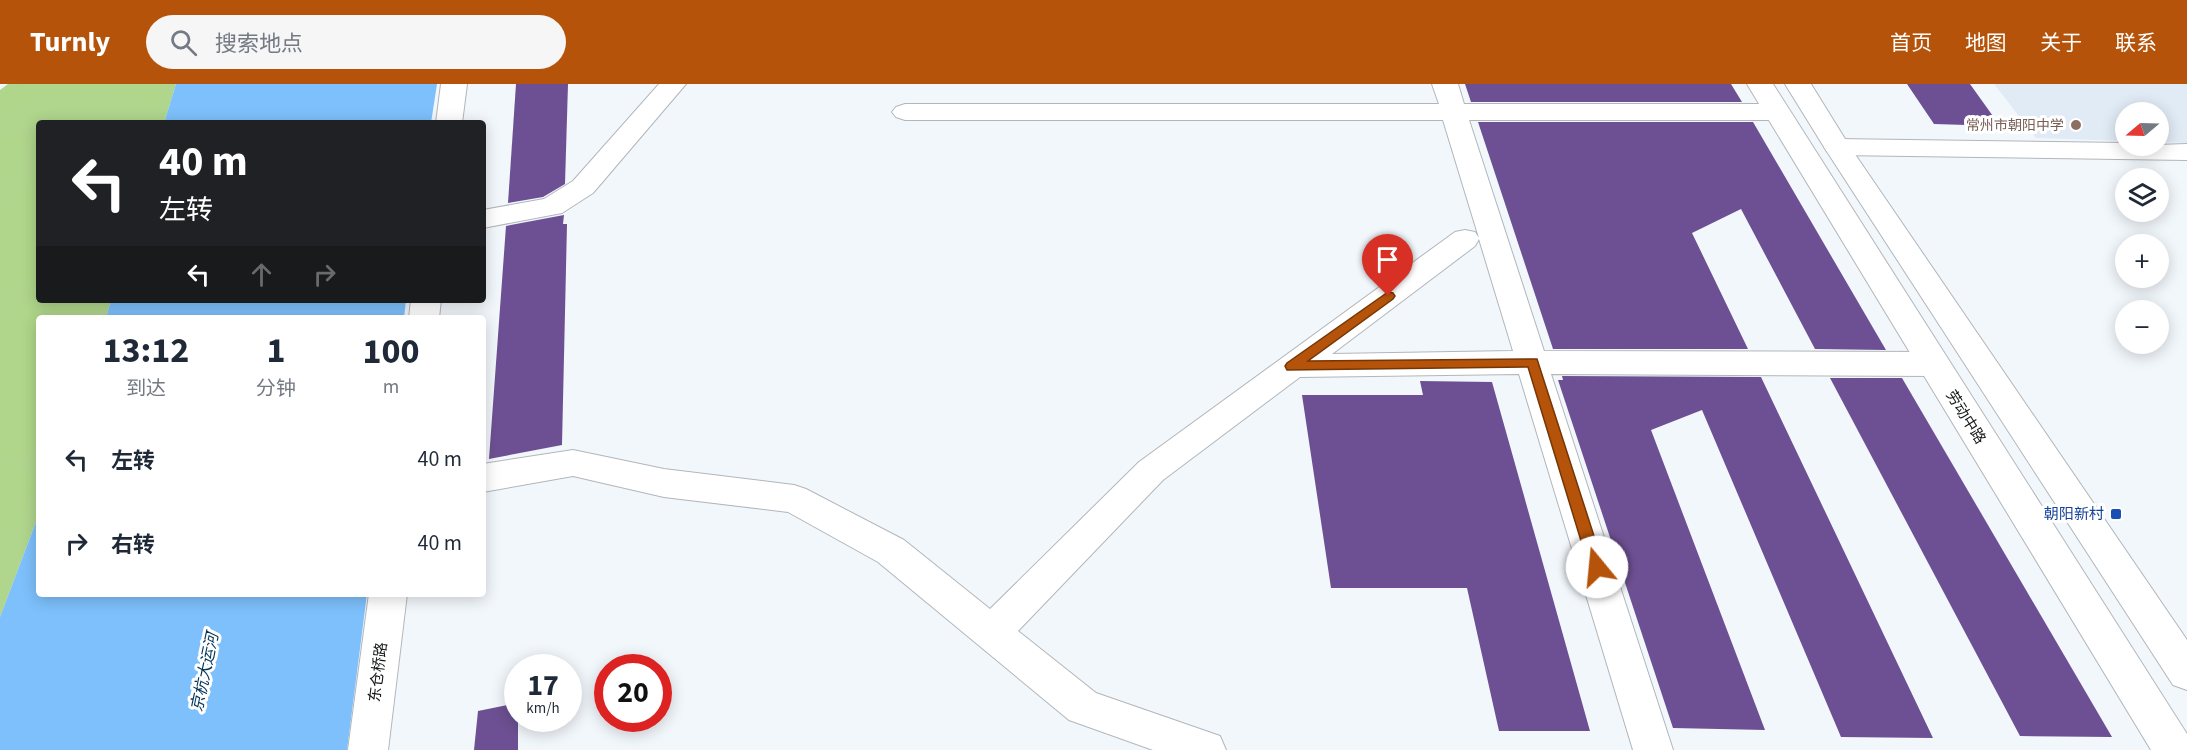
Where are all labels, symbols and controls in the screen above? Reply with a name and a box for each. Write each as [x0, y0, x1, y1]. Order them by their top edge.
search box [146, 15, 566, 69]
text: Turnly [30, 22, 110, 62]
icon: search [167, 26, 200, 59]
text: 搜索地点 [215, 28, 303, 60]
text: 首页 [1890, 28, 1932, 58]
text: 地图 [1965, 28, 2007, 58]
text: 关于 [2040, 28, 2082, 58]
text: 联系 [2115, 28, 2157, 58]
north arrow [2115, 102, 2169, 156]
map controls [2115, 102, 2169, 354]
place label: 常州市朝阳中学 [1966, 116, 2064, 136]
marker: 常州市朝阳中学 [2069, 118, 2083, 132]
text: 40 m [159, 132, 248, 192]
icon: left [60, 144, 138, 222]
button: layers [2115, 168, 2169, 222]
text: 左转 [159, 191, 213, 230]
pin [1362, 234, 1413, 296]
button: + [2115, 234, 2169, 288]
icon: arrive [1371, 243, 1404, 276]
icon: left [182, 258, 215, 291]
icon: ahead [245, 258, 278, 291]
icon: right [308, 258, 341, 291]
button: − [2115, 300, 2169, 354]
text: 13:12 [103, 325, 189, 376]
text: 1 [266, 325, 285, 376]
text: 100 [362, 326, 419, 377]
text: m [383, 373, 399, 401]
text: 到达 [126, 375, 166, 403]
text: 分钟 [256, 375, 296, 403]
street label: 劳动中路 [1941, 386, 1990, 448]
icon: left [60, 443, 93, 476]
text: 40 m [417, 443, 462, 475]
text: 左转 [111, 445, 155, 477]
place label: 朝阳新村 [2044, 504, 2104, 525]
marker: 朝阳新村 [2109, 507, 2123, 521]
icon: right [60, 527, 93, 560]
text: 40 m [417, 527, 462, 559]
text: 右转 [111, 529, 155, 561]
position arrow [1565, 535, 1629, 599]
water label: 京杭大运河 [186, 628, 225, 714]
street label: 东仓桥路 [364, 641, 393, 703]
speed limit sign: 20 [594, 654, 672, 732]
text: 17 [527, 664, 559, 707]
text: km/h [526, 698, 560, 719]

